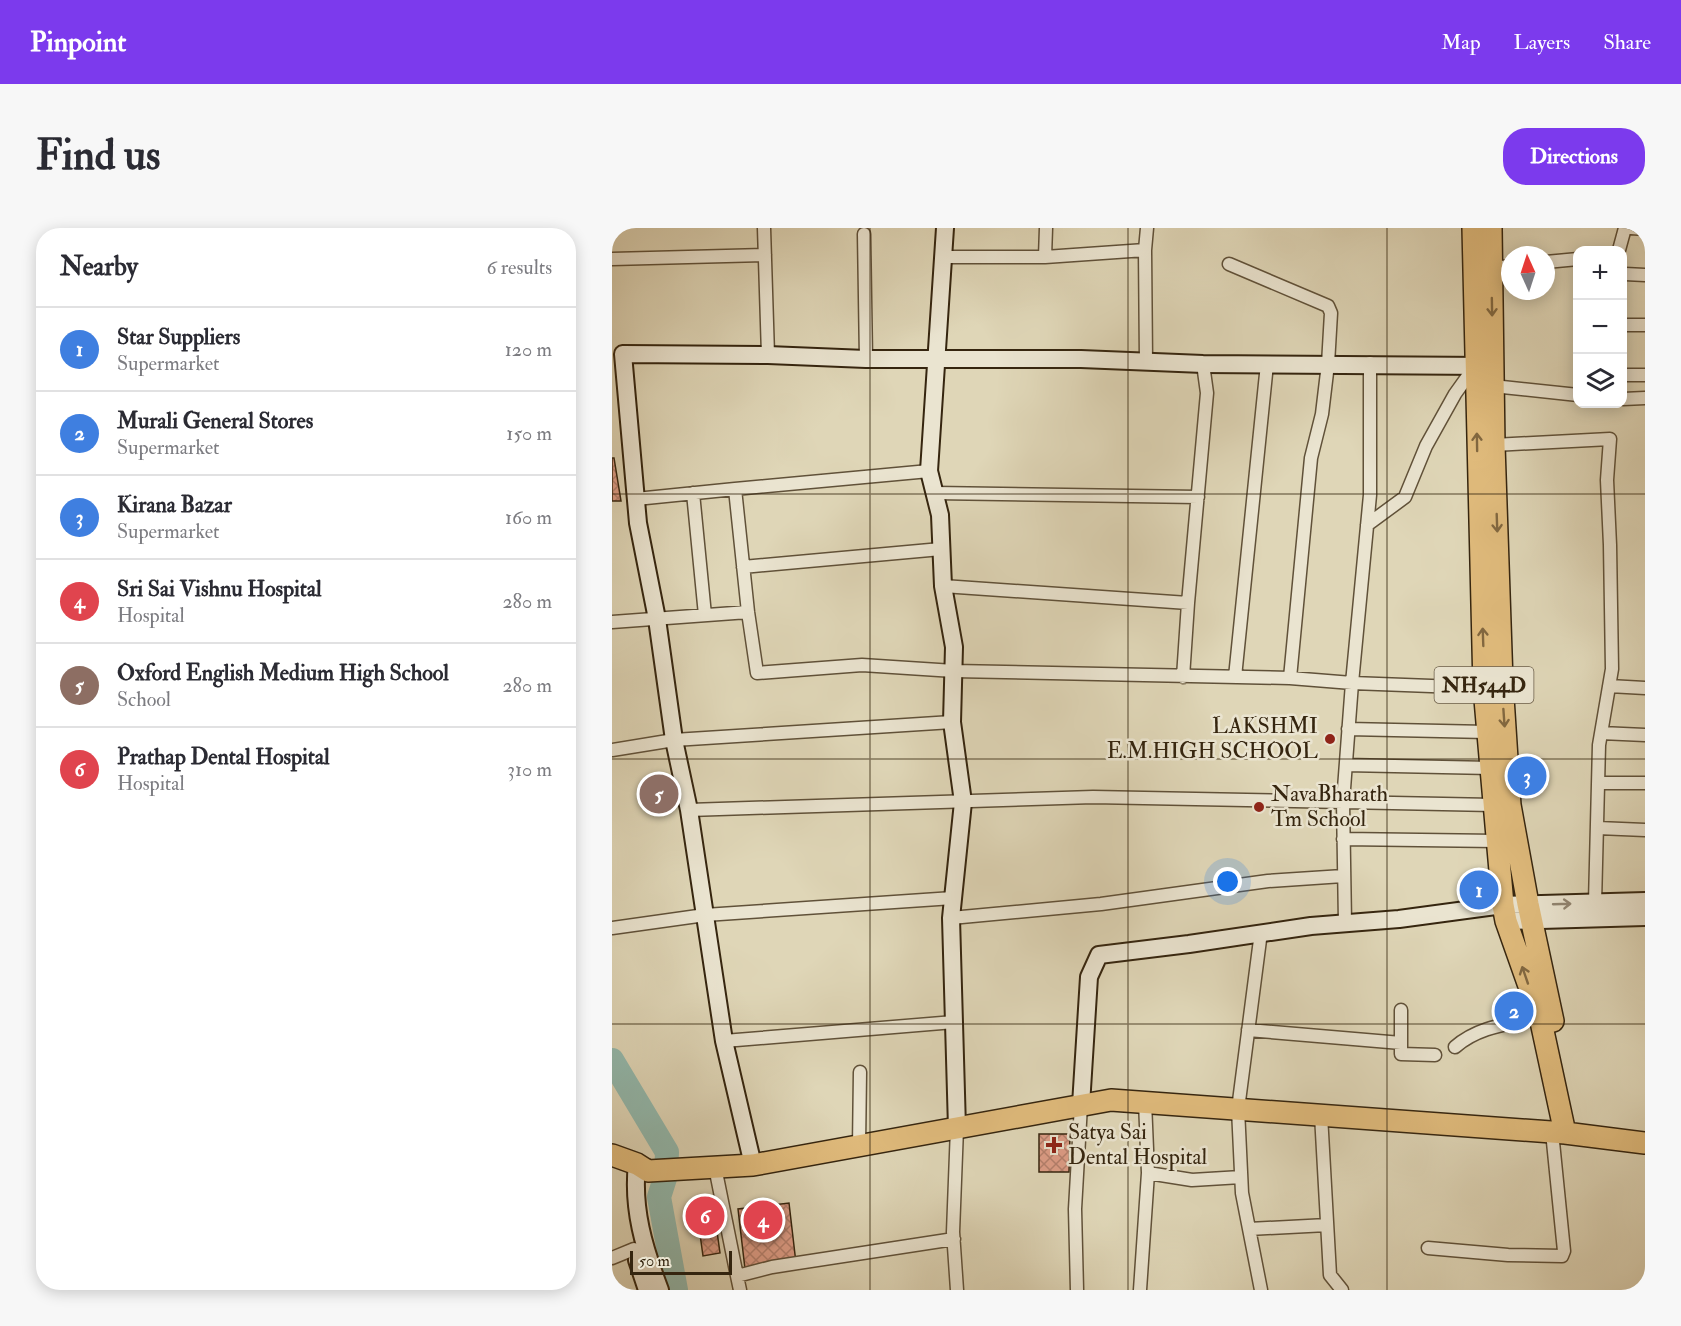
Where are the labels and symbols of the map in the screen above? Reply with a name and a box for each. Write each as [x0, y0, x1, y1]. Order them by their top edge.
north arrow [1501, 246, 1555, 300]
one-way arrow [1486, 297, 1498, 317]
one-way arrow [1471, 433, 1483, 453]
one-way arrow [1491, 513, 1502, 533]
one-way arrow [1477, 628, 1488, 648]
road number: NH544D [1434, 667, 1534, 703]
one-way arrow [1499, 708, 1510, 728]
place label: LAKSHMI E.M.HIGH SCHOOL [1107, 712, 1318, 765]
marker: LAKSHMI E.M.HIGH SCHOOL [1323, 732, 1337, 746]
pin: 3 [1508, 754, 1546, 798]
pin: 5 [640, 772, 678, 816]
place label: NavaBharath Tm School [1271, 780, 1389, 833]
marker: NavaBharath Tm School [1252, 800, 1266, 814]
your location [1213, 867, 1242, 896]
pin: 1 [1460, 868, 1498, 912]
one-way arrow [1551, 898, 1571, 909]
one-way arrow [1519, 966, 1530, 985]
pin: 2 [1494, 988, 1534, 1034]
place label: Satya Sai Dental Hospital [1068, 1118, 1208, 1172]
marker: Satya Sai Dental Hospital [1045, 1136, 1063, 1154]
pin: 6 [686, 1194, 724, 1238]
pin: 4 [744, 1198, 782, 1242]
scale bar [630, 1248, 732, 1276]

